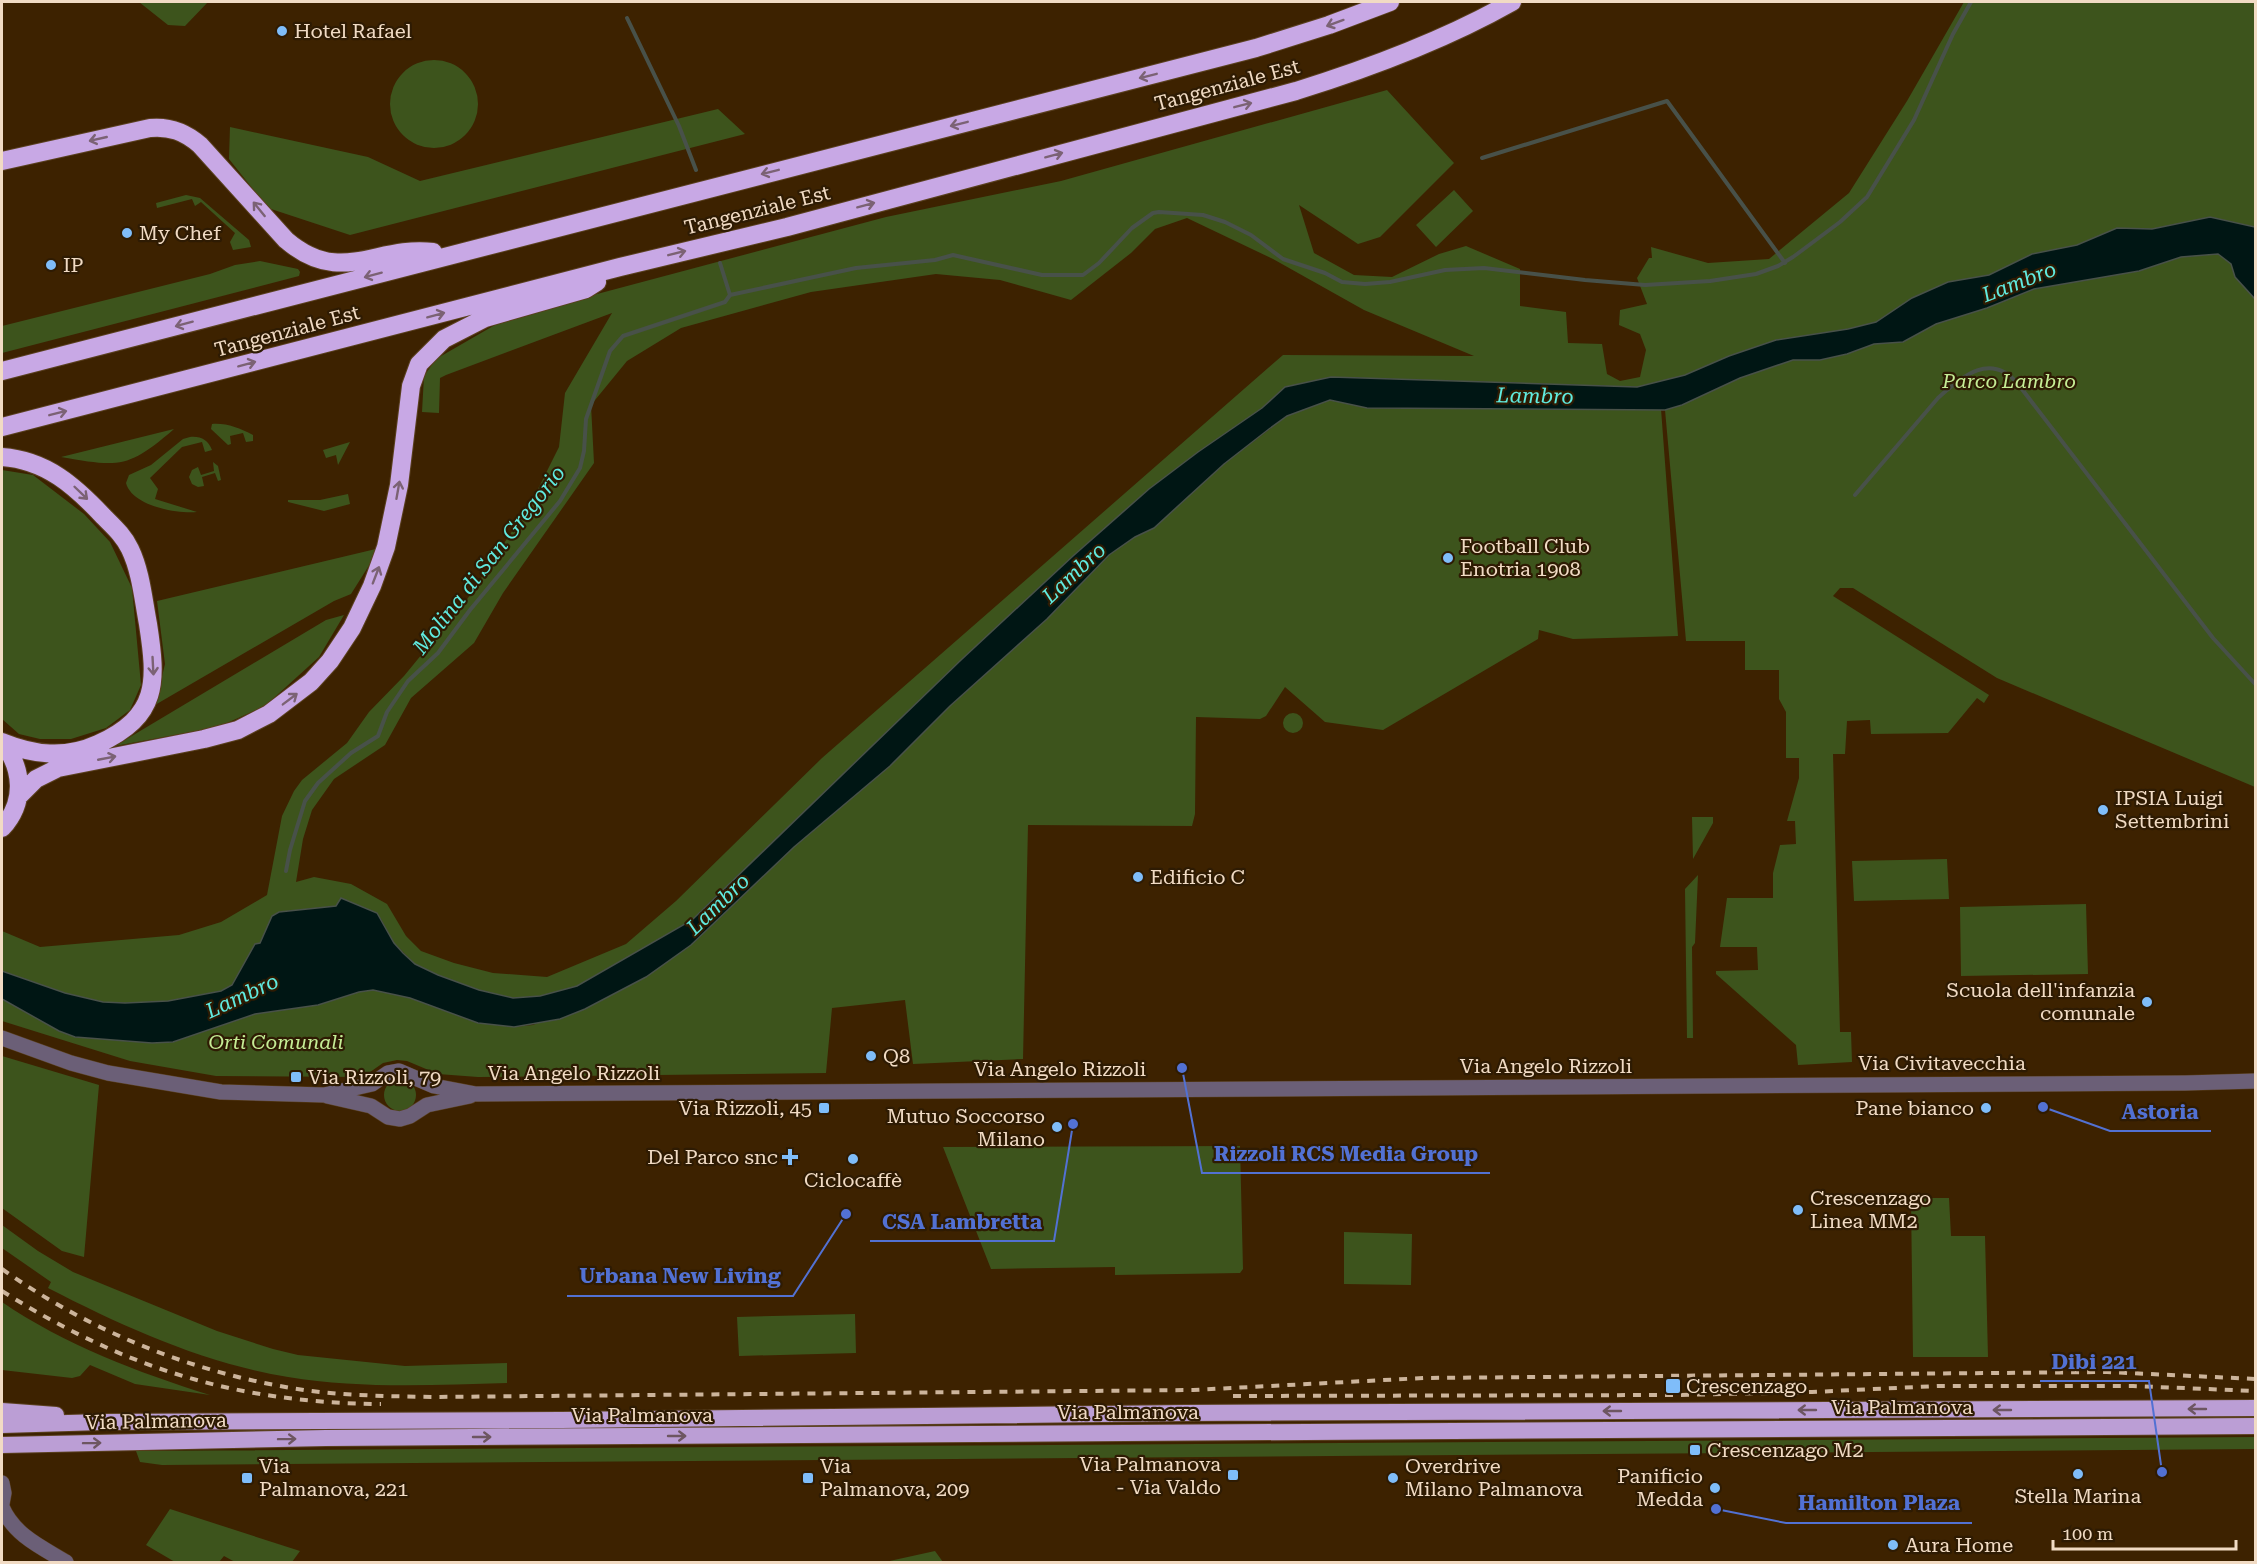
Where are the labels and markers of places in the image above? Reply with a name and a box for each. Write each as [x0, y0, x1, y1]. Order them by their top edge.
place label: Hotel Rafael [294, 19, 412, 43]
marker: Hotel Rafael [275, 24, 289, 38]
place label: My Chef [139, 221, 222, 245]
marker: My Chef [120, 226, 134, 240]
place label: IP [63, 253, 84, 277]
marker: IP [44, 258, 58, 272]
place label: Football Club Enotria 1908 [1460, 534, 1590, 581]
marker: Football Club Enotria 1908 [1441, 551, 1455, 565]
place label: IPSIA Luigi Settembrini [2115, 786, 2229, 833]
marker: IPSIA Luigi Settembrini [2096, 803, 2110, 817]
place label: Edificio C [1150, 865, 1245, 889]
marker: Edificio C [1131, 870, 1145, 884]
place label: Scuola dell'infanzia comunale [1946, 978, 2135, 1025]
marker: Scuola dell'infanzia comunale [2140, 995, 2154, 1009]
place label: Q8 [883, 1044, 910, 1068]
marker: Q8 [864, 1049, 878, 1063]
place label: Via Rizzoli, 79 [308, 1065, 441, 1089]
marker: Via Rizzoli, 79 [289, 1070, 303, 1084]
callout: Astoria [2110, 1092, 2211, 1131]
place label: Via Rizzoli, 45 [679, 1096, 812, 1120]
place label: Pane bianco [1855, 1096, 1974, 1120]
marker: Via Rizzoli, 45 [817, 1101, 831, 1115]
marker: Pane bianco [1979, 1101, 1993, 1115]
place label: Mutuo Soccorso Milano [887, 1104, 1045, 1151]
marker: Mutuo Soccorso Milano [1050, 1120, 1064, 1134]
callout: Rizzoli RCS Media Group [1202, 1134, 1490, 1173]
place label: Del Parco snc [647, 1145, 778, 1169]
marker: Del Parco snc [783, 1150, 797, 1164]
marker: Ciclocaffè [846, 1152, 860, 1166]
place label: Ciclocaffè [804, 1168, 902, 1192]
place label: Crescenzago Linea MM2 [1810, 1186, 1931, 1233]
callout: CSA Lambretta [870, 1202, 1054, 1241]
marker: Crescenzago Linea MM2 [1791, 1203, 1805, 1217]
callout: Urbana New Living [567, 1257, 793, 1296]
callout: Dibi 221 [2040, 1342, 2149, 1381]
place label: Crescenzago [1686, 1374, 1807, 1398]
marker: Crescenzago [1664, 1377, 1682, 1395]
place label: Crescenzago M2 [1707, 1438, 1864, 1462]
marker: Crescenzago M2 [1688, 1443, 1702, 1457]
place label: Via Palmanova - Via Valdo [1080, 1452, 1221, 1499]
place label: Via Palmanova, 221 [259, 1454, 408, 1501]
place label: Via Palmanova, 209 [820, 1454, 969, 1501]
place label: Overdrive Milano Palmanova [1405, 1454, 1583, 1501]
place label: Panificio Medda [1617, 1464, 1703, 1511]
marker: Stella Marina [2071, 1467, 2085, 1481]
marker: Via Palmanova - Via Valdo [1226, 1468, 1240, 1482]
marker: Via Palmanova, 221 [240, 1471, 254, 1485]
marker: Via Palmanova, 209 [801, 1471, 815, 1485]
marker: Overdrive Milano Palmanova [1386, 1471, 1400, 1485]
marker: Panificio Medda [1708, 1481, 1722, 1495]
callout: Hamilton Plaza [1786, 1484, 1972, 1523]
place label: Stella Marina [2015, 1484, 2142, 1508]
place label: Aura Home [1905, 1533, 2013, 1557]
marker: Aura Home [1886, 1538, 1900, 1552]

